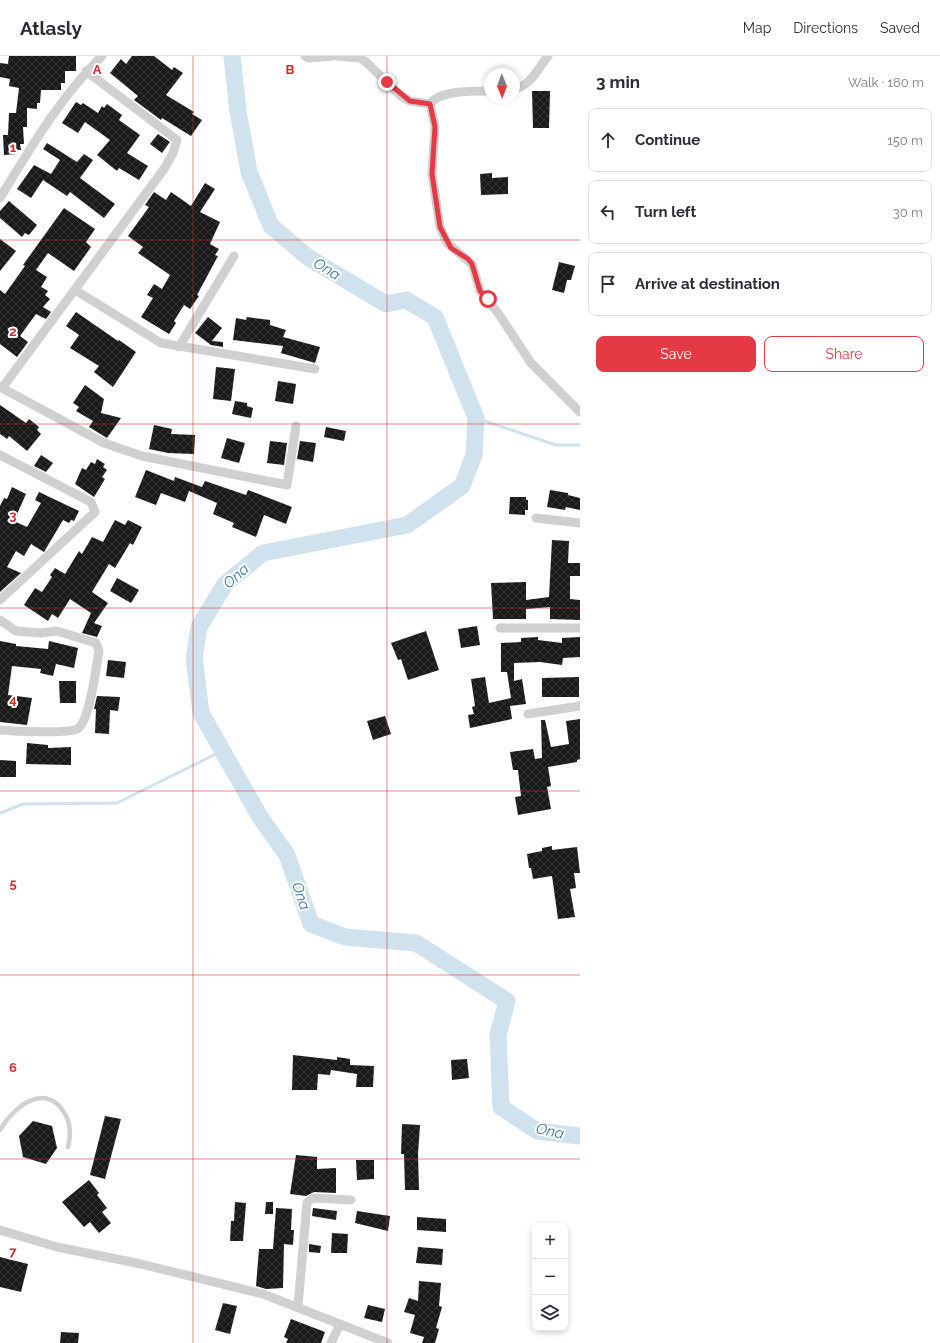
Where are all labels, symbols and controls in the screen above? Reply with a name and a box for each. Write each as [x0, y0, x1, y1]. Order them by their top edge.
text: Atlasly [20, 17, 82, 39]
text: Map [743, 20, 771, 36]
text: Directions [793, 20, 858, 36]
text: Saved [880, 20, 920, 36]
text: A [93, 62, 102, 77]
text: B [286, 62, 295, 77]
north arrow [484, 68, 520, 104]
text: 3 min [596, 72, 640, 92]
route end [378, 73, 396, 91]
text: Walk · 180 m [848, 75, 924, 90]
icon: ahead [597, 129, 619, 151]
text: Continue [635, 131, 700, 149]
text: 150 m [887, 133, 923, 148]
text: 1 [10, 140, 17, 155]
icon: left [597, 201, 619, 223]
text: Turn left [635, 203, 696, 221]
text: 30 m [893, 205, 923, 220]
water label: Ona [310, 254, 344, 284]
icon: arrive [597, 273, 619, 295]
text: Arrive at destination [635, 275, 780, 293]
route start [479, 290, 497, 308]
text: 2 [9, 324, 17, 339]
button: Save [596, 336, 756, 372]
button: Share [764, 336, 924, 372]
text: 3 [9, 508, 17, 523]
water label: Ona [220, 560, 253, 592]
text: 4 [9, 692, 17, 707]
text: 5 [9, 876, 17, 891]
water label: Ona [288, 880, 314, 912]
text: 6 [9, 1060, 17, 1075]
water label: Ona [534, 1119, 566, 1143]
map controls [532, 1223, 568, 1331]
button: + [532, 1223, 568, 1259]
text: 7 [9, 1244, 17, 1259]
button: − [532, 1259, 568, 1295]
button: layers [532, 1295, 568, 1331]

